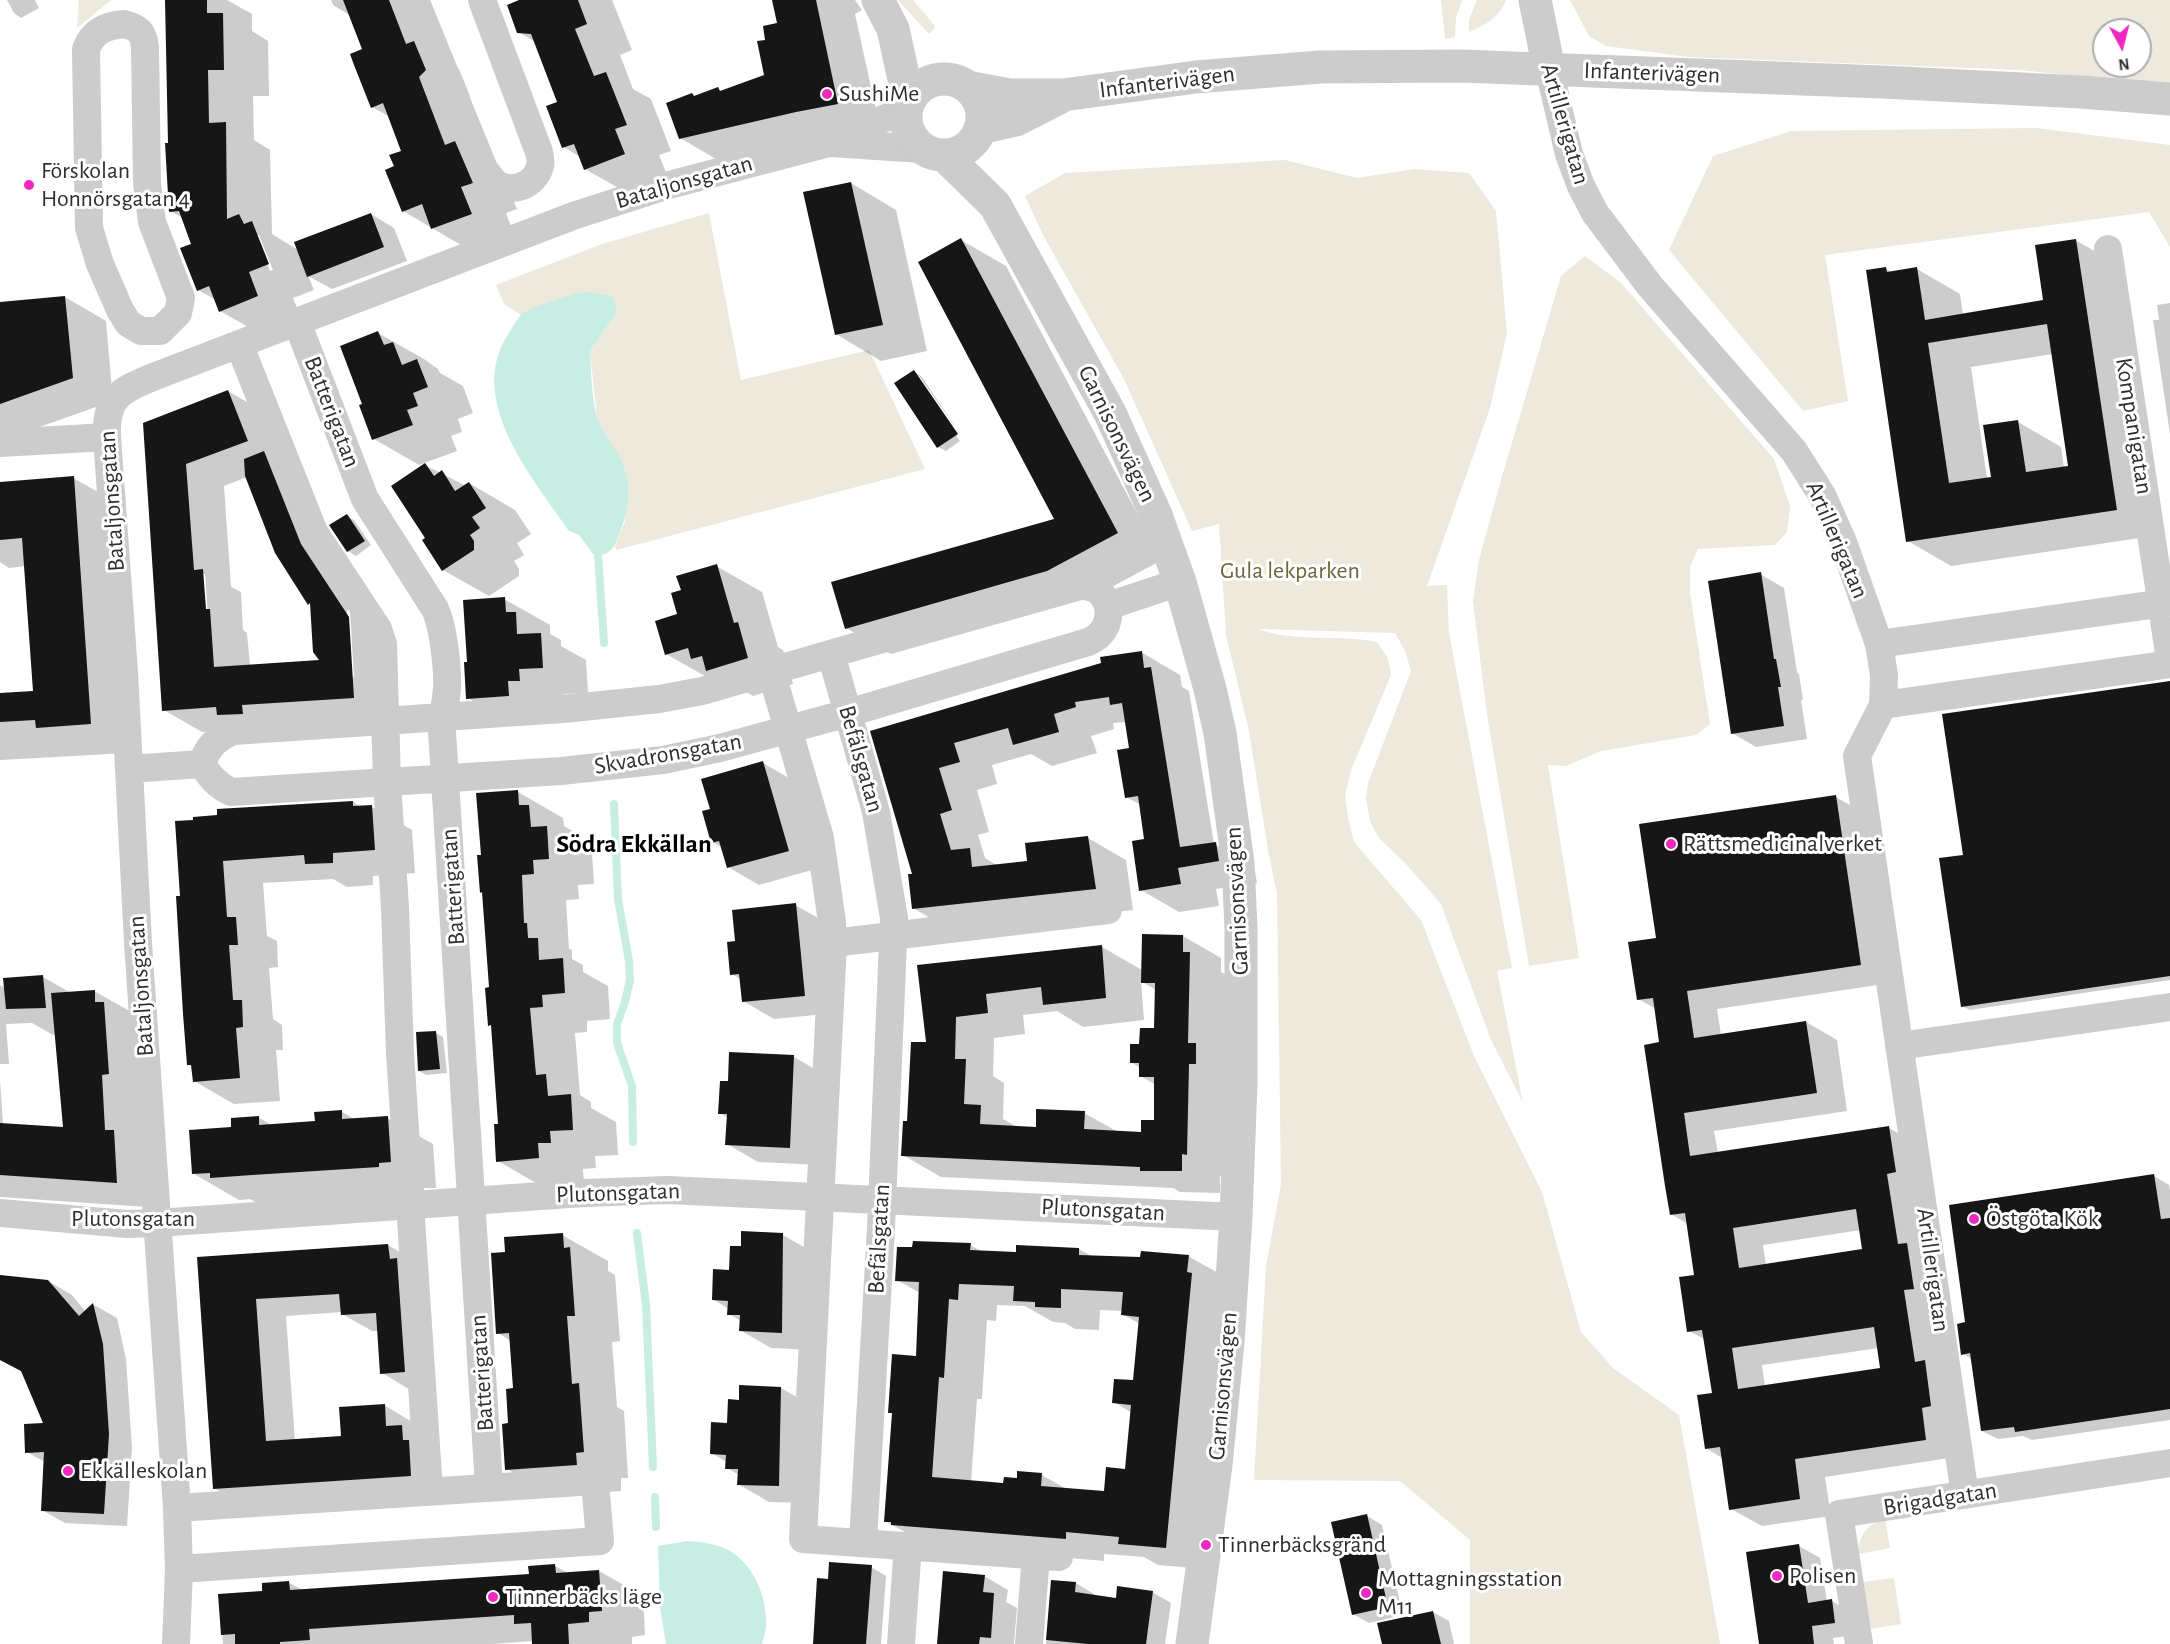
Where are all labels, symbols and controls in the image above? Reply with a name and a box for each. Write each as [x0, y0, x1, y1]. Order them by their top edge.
north arrow [2092, 18, 2152, 78]
text: N [2117, 55, 2130, 72]
street label: Infanterivägen [1583, 56, 1721, 90]
street label: Infanterivägen [1097, 59, 1237, 105]
street label: Artillerigatan [1534, 60, 1596, 188]
place label: SushiMe [839, 80, 919, 108]
marker: SushiMe [820, 87, 834, 101]
street label: Bataljonsgatan [612, 149, 756, 215]
place label: Förskolan Honnörsgatan 4 [41, 157, 190, 213]
marker: Förskolan Honnörsgatan 4 [22, 178, 36, 192]
street label: Batterigatan [298, 352, 366, 472]
street label: Kompanigatan [2109, 356, 2159, 496]
street label: Garnisonsvägen [1071, 361, 1163, 507]
street label: Bataljonsgatan [93, 430, 131, 572]
street label: Artillerigatan [1799, 477, 1875, 603]
park label: Gula lekparken [1220, 557, 1360, 585]
street label: Befälsgatan [832, 702, 890, 816]
street label: Skvadronsgatan [592, 727, 744, 781]
street label: Garnisonsvägen [1219, 826, 1255, 976]
street label: Batterigatan [435, 828, 471, 946]
district label: Södra Ekkällan [556, 828, 712, 860]
place label: Rättsmedicinalverket [1683, 830, 1882, 858]
marker: Rättsmedicinalverket [1664, 837, 1678, 851]
street label: Bataljonsgatan [122, 915, 160, 1057]
street label: Plutonsgatan [555, 1176, 681, 1210]
street label: Befälsgatan [862, 1183, 896, 1295]
street label: Plutonsgatan [1040, 1192, 1166, 1228]
street label: Plutonsgatan [71, 1205, 195, 1233]
place label: Östgöta Kök [1986, 1205, 2099, 1233]
street label: Artillerigatan [1910, 1206, 1956, 1334]
marker: Östgöta Kök [1967, 1212, 1981, 1226]
street label: Garnisonsvägen [1202, 1311, 1244, 1461]
street label: Batterigatan [464, 1314, 500, 1432]
place label: Ekkälleskolan [80, 1457, 207, 1485]
marker: Ekkälleskolan [61, 1464, 75, 1478]
street label: Brigadgatan [1881, 1476, 1999, 1522]
place label: Tinnerbäcksgränd [1218, 1531, 1386, 1559]
marker: Tinnerbäcksgränd [1199, 1538, 1213, 1552]
place label: Polisen [1789, 1562, 1856, 1590]
place label: Mottagningsstation M11 [1378, 1565, 1562, 1621]
marker: Polisen [1770, 1569, 1784, 1583]
place label: Tinnerbäcks läge [505, 1583, 662, 1611]
marker: Mottagningsstation M11 [1359, 1586, 1373, 1600]
marker: Tinnerbäcks läge [486, 1590, 500, 1604]

